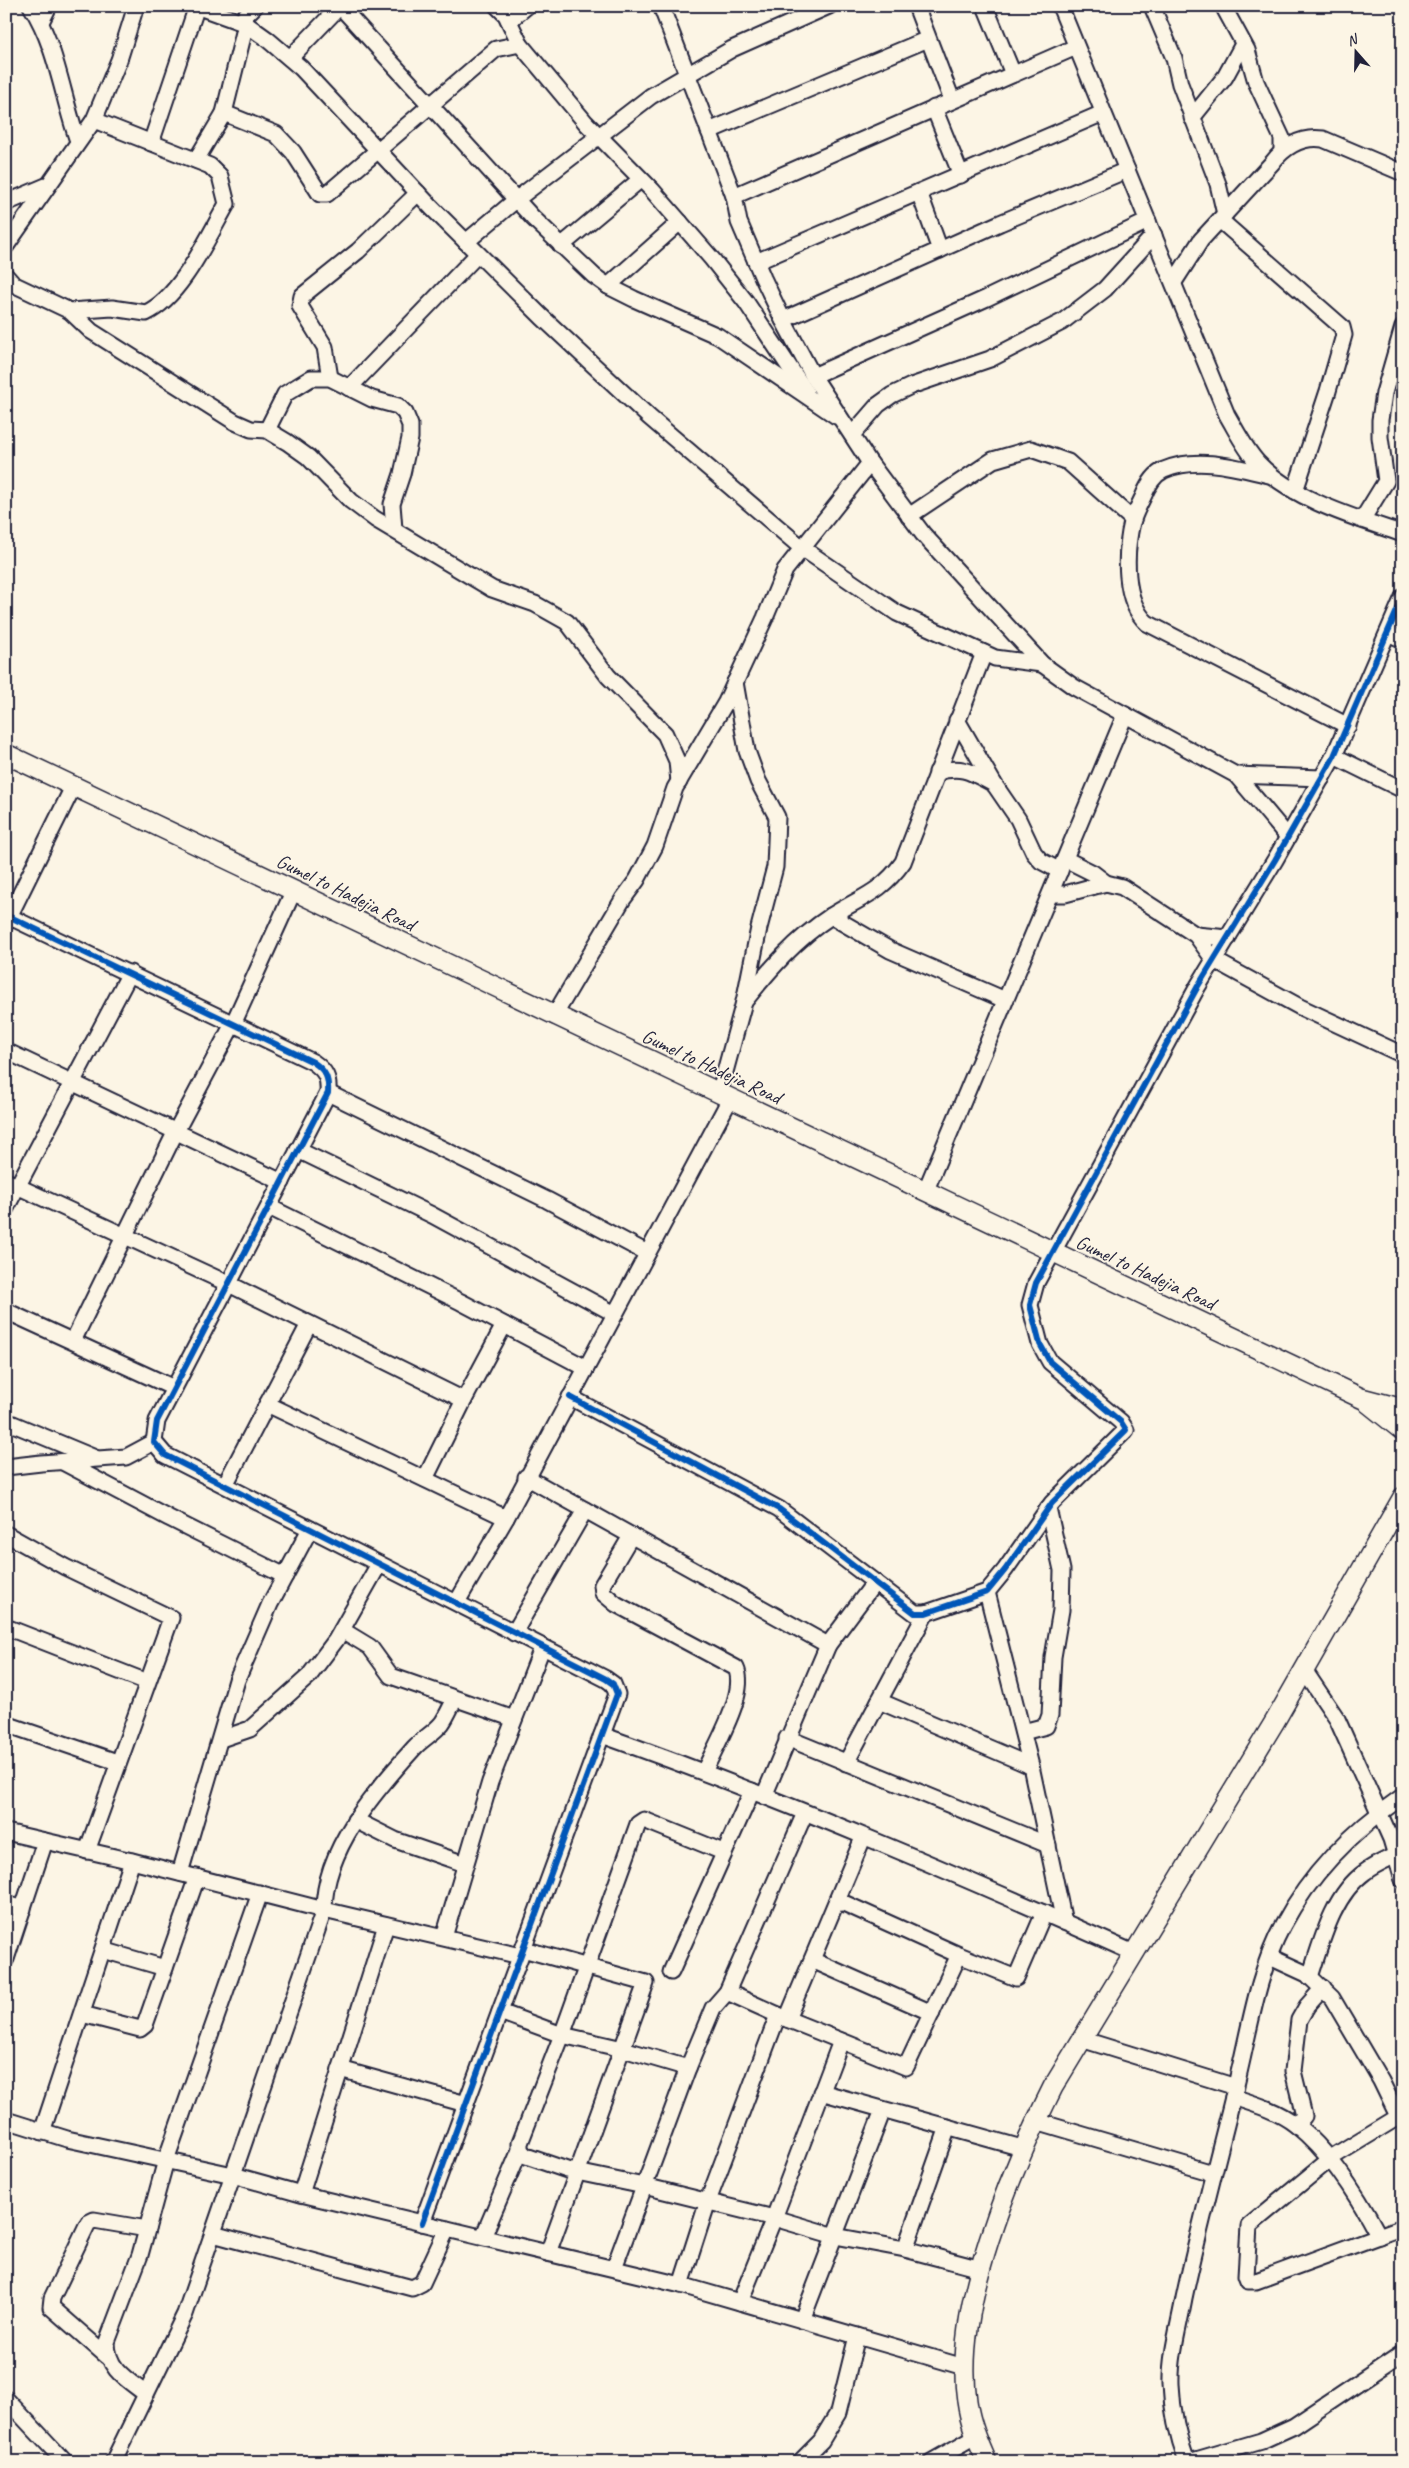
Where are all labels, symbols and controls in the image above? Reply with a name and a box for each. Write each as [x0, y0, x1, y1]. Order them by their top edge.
north arrow [1332, 28, 1382, 78]
text: N [1345, 30, 1361, 50]
street label: Gumel to Hadejia Road [272, 848, 422, 938]
street label: Gumel to Hadejia Road [638, 1023, 788, 1111]
street label: Gumel to Hadejia Road [1072, 1229, 1222, 1317]

